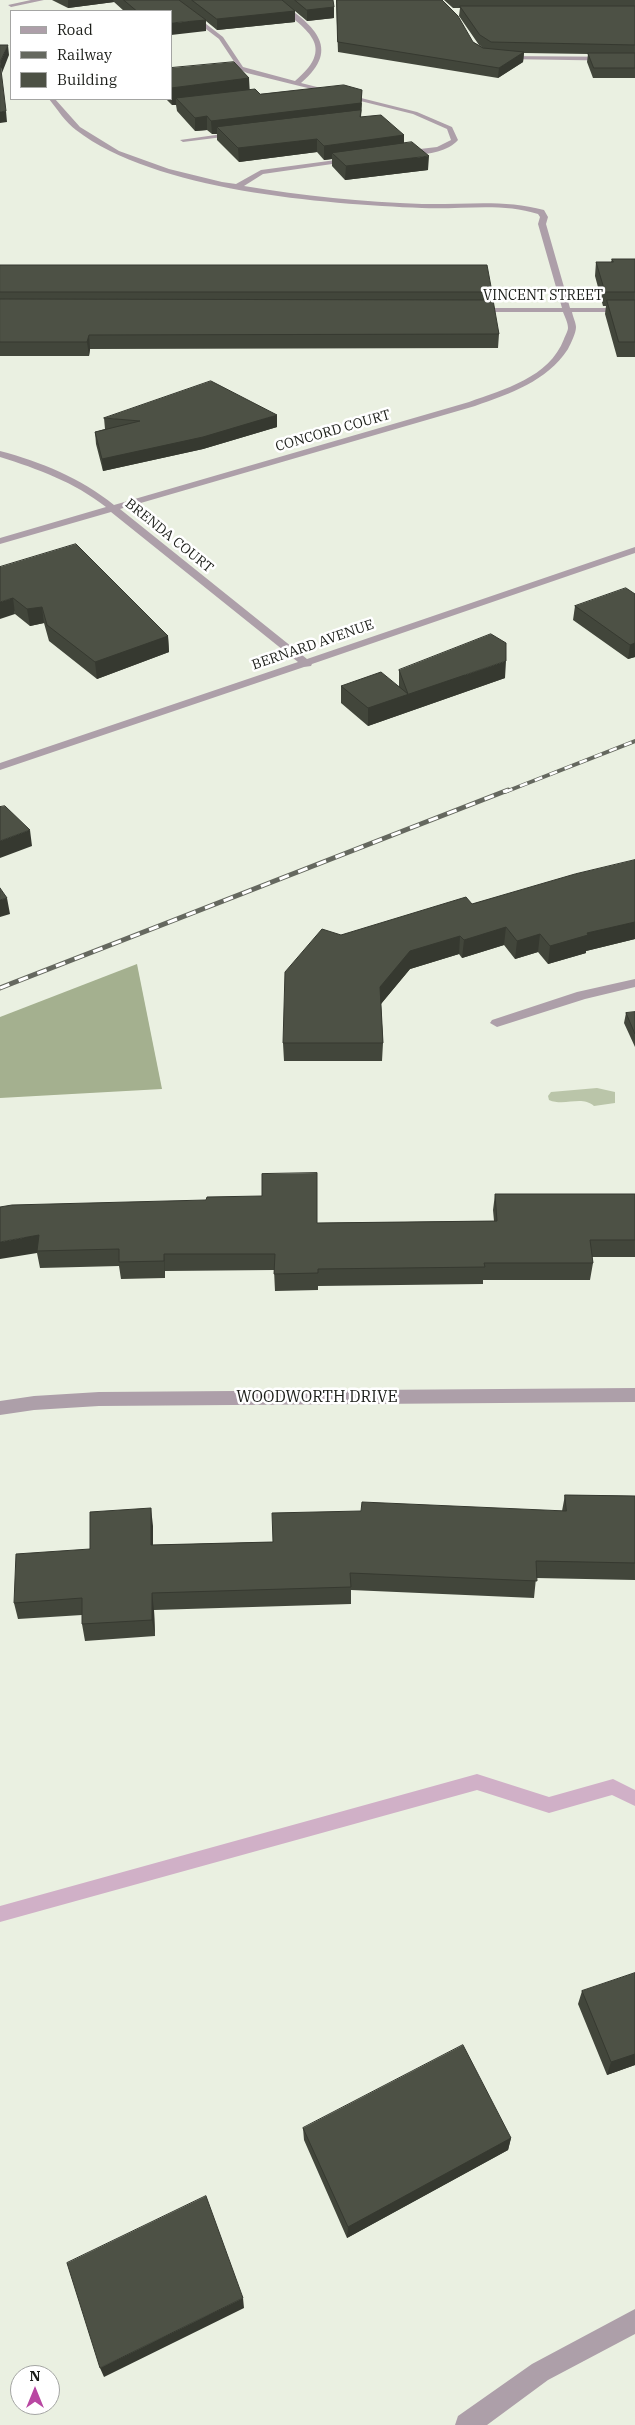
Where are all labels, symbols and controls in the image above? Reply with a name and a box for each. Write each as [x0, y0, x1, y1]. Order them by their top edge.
legend [10, 10, 172, 100]
text: Road [57, 20, 93, 39]
text: Railway [57, 45, 112, 64]
text: Building [57, 70, 117, 89]
street label: VINCENT STREET [483, 288, 603, 304]
street label: CONCORD COURT [274, 407, 392, 455]
street label: BRENDA COURT [122, 495, 216, 577]
street label: BERNARD AVENUE [250, 616, 376, 674]
street label: WOODWORTH DRIVE [236, 1387, 398, 1407]
north arrow [10, 2365, 60, 2415]
text: N [29, 2367, 41, 2385]

